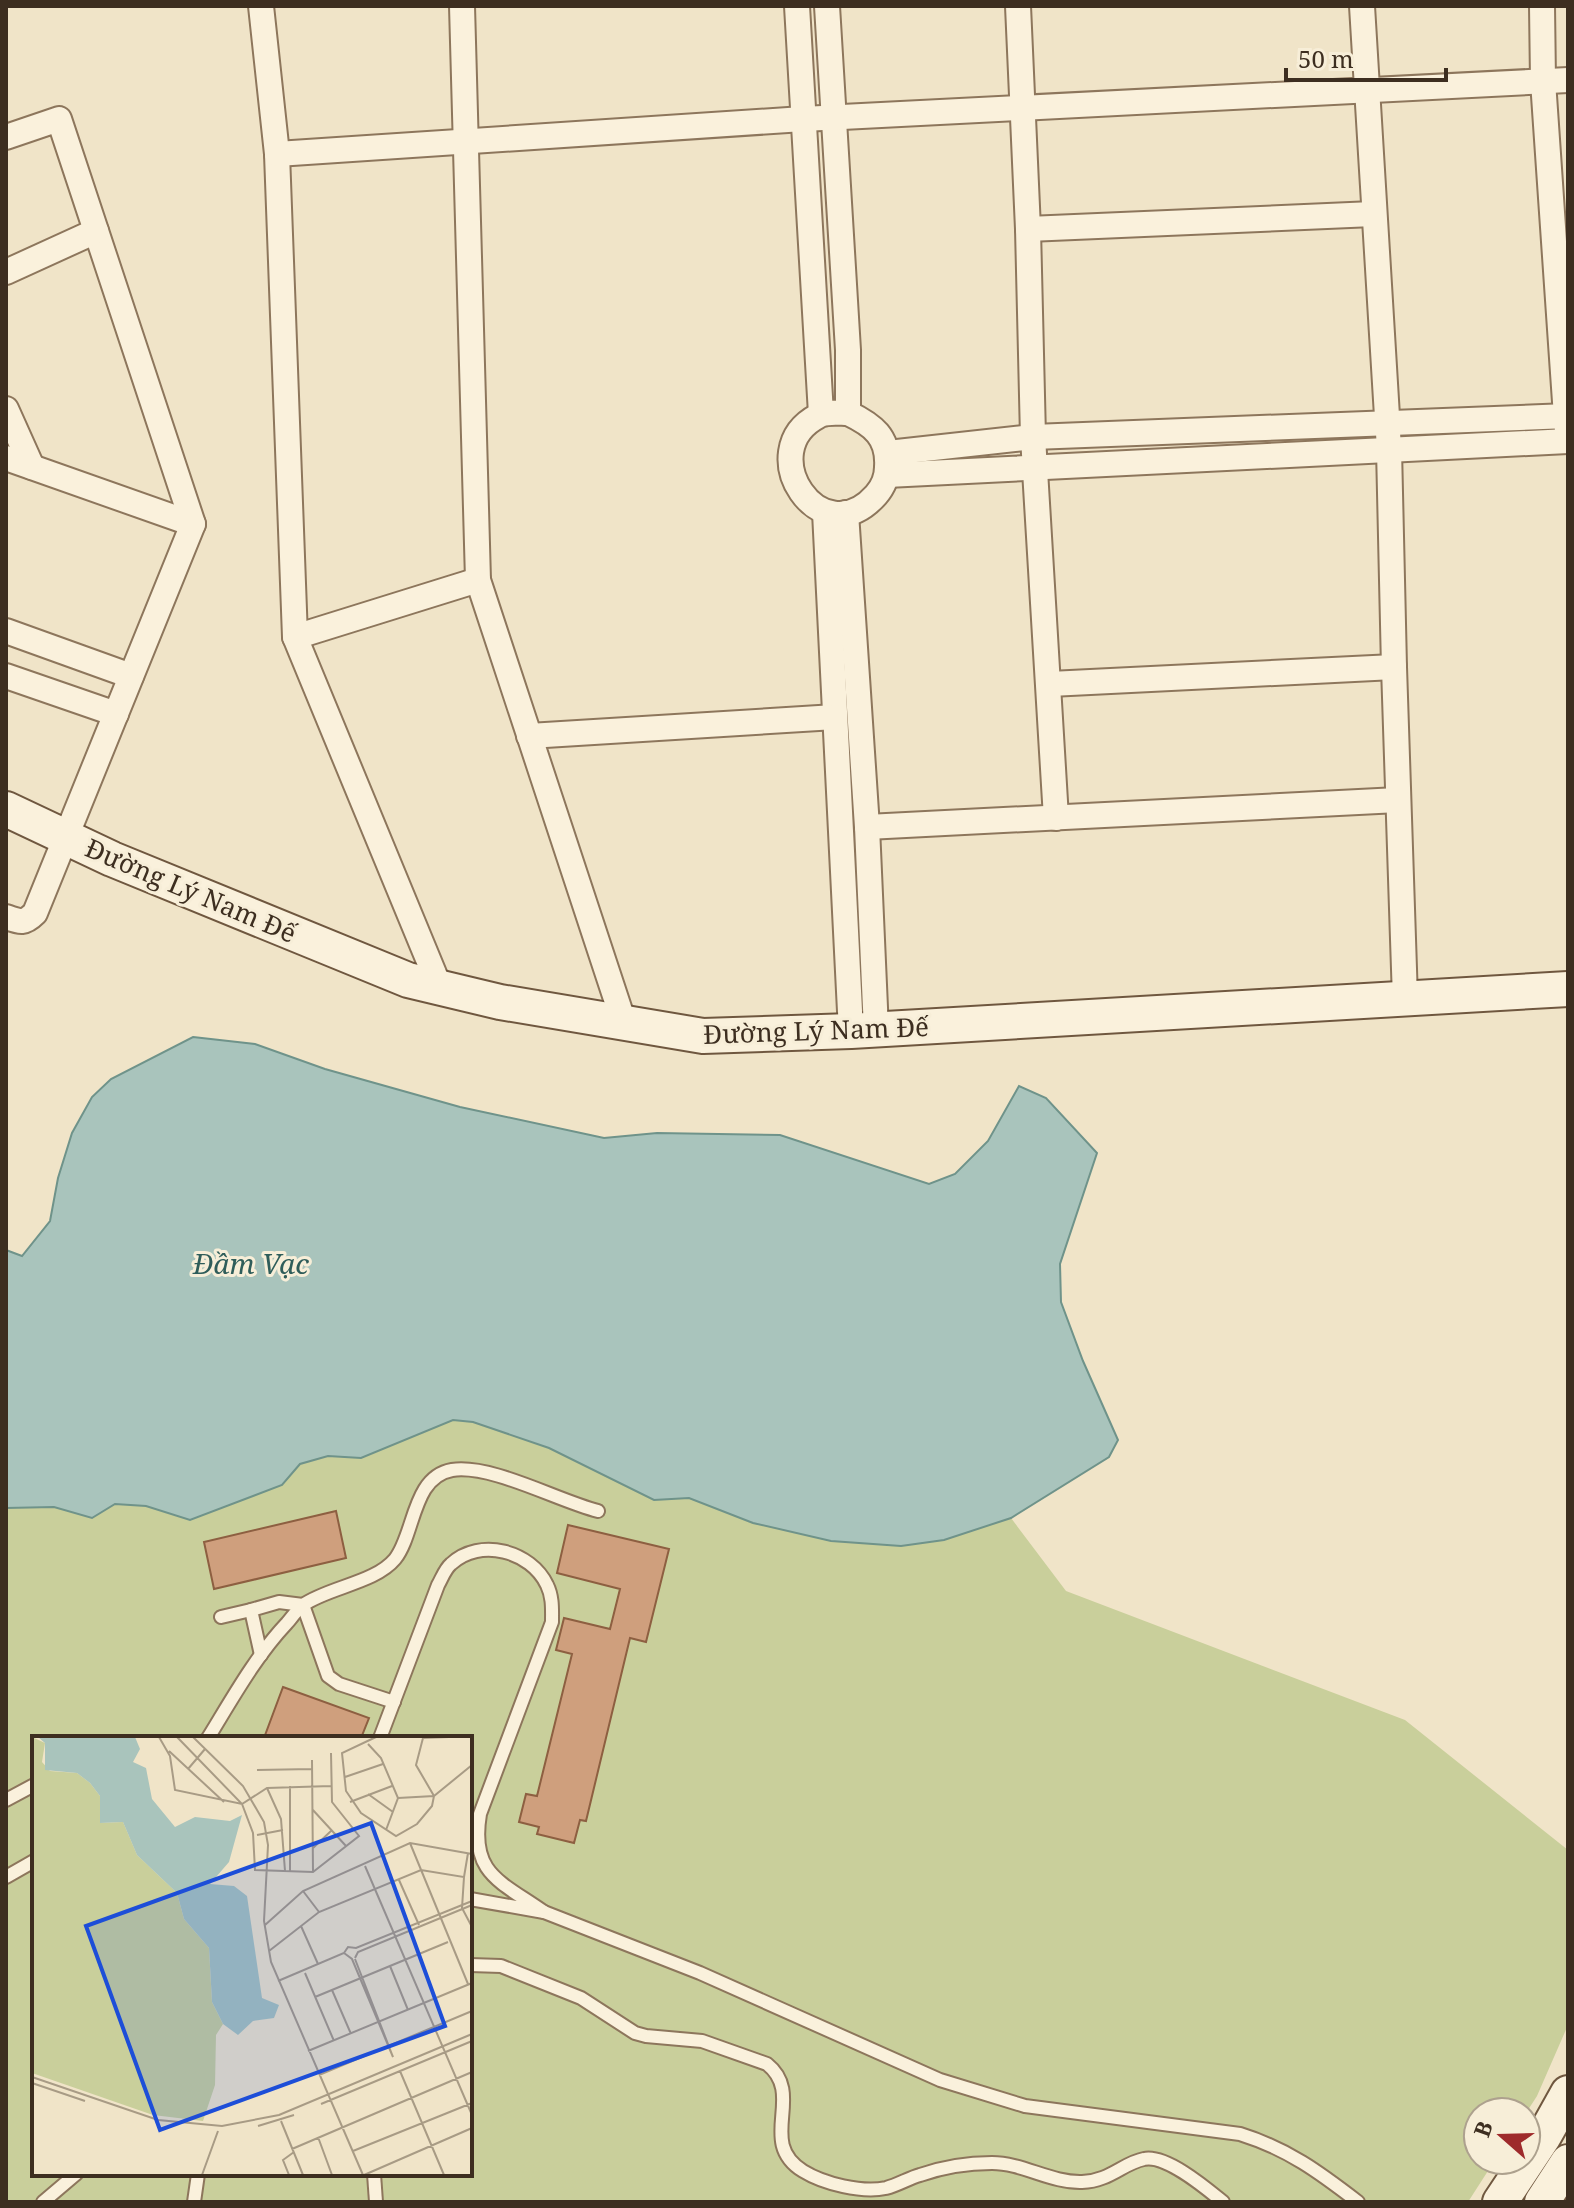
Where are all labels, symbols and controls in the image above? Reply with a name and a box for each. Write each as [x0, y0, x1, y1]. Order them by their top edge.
scale bar [1286, 32, 1446, 82]
text: 50 m [1298, 42, 1354, 75]
street label: Đường Lý Nam Đế [80, 829, 302, 951]
street label: Đường Lý Nam Đế [703, 1008, 930, 1052]
water label: Đầm Vạc [192, 1244, 309, 1282]
inset map [32, 1736, 472, 2176]
north arrow [1462, 2096, 1542, 2176]
text: B [1466, 2117, 1499, 2141]

